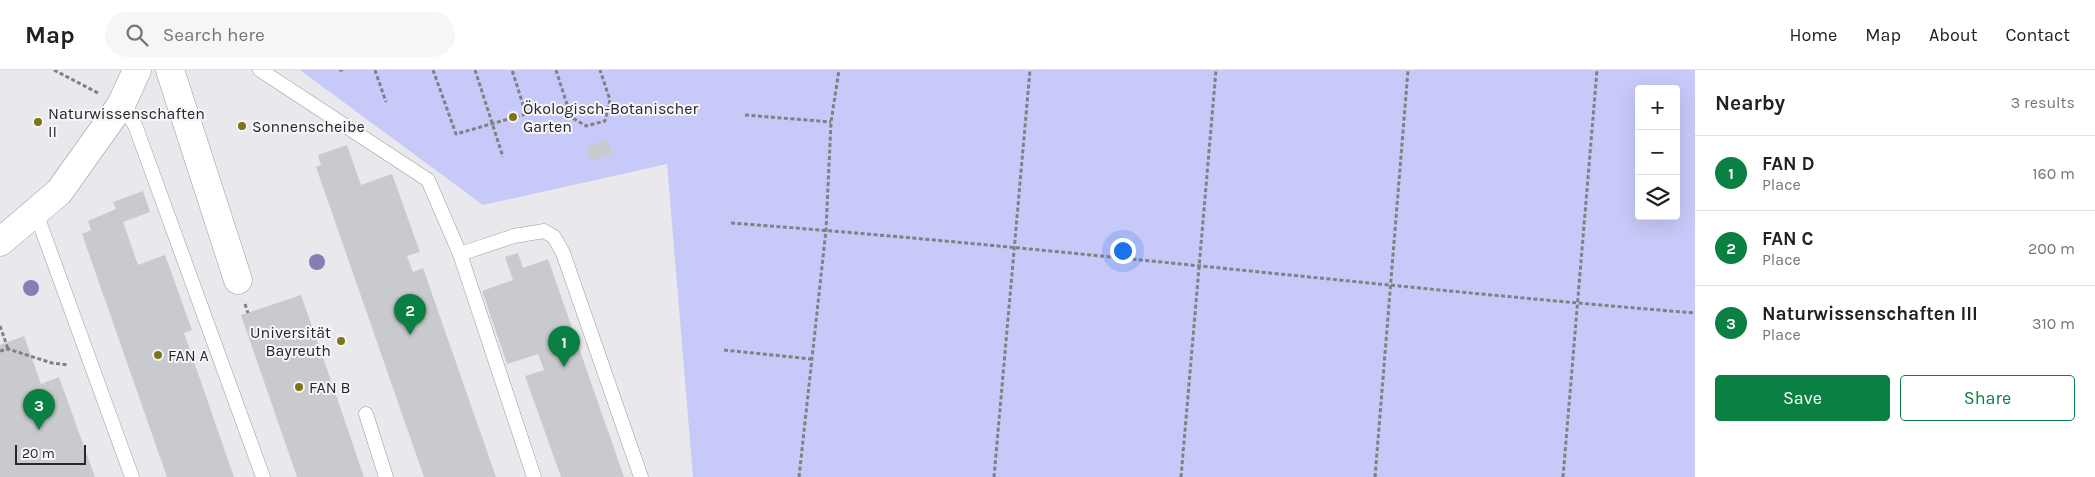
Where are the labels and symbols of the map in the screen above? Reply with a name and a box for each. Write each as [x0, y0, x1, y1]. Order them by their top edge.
place label: Ökologisch-Botanischer Garten [523, 99, 698, 136]
place label: Naturwissenschaften II [48, 104, 205, 141]
marker: Ökologisch-Botanischer Garten [507, 111, 519, 123]
marker: Naturwissenschaften II [32, 116, 44, 128]
place label: Sonnenscheibe [252, 117, 365, 136]
marker: Sonnenscheibe [236, 120, 248, 132]
your location [1110, 238, 1136, 264]
pin: 2 [394, 294, 426, 335]
place label: Universität Bayreuth [250, 323, 331, 360]
pin: 1 [548, 326, 580, 367]
marker: Universität Bayreuth [335, 335, 347, 347]
place label: FAN A [168, 346, 209, 365]
marker: FAN A [152, 349, 164, 361]
place label: FAN B [309, 378, 350, 397]
marker: FAN B [293, 381, 305, 393]
pin: 3 [23, 389, 55, 430]
scale bar [15, 442, 86, 465]

